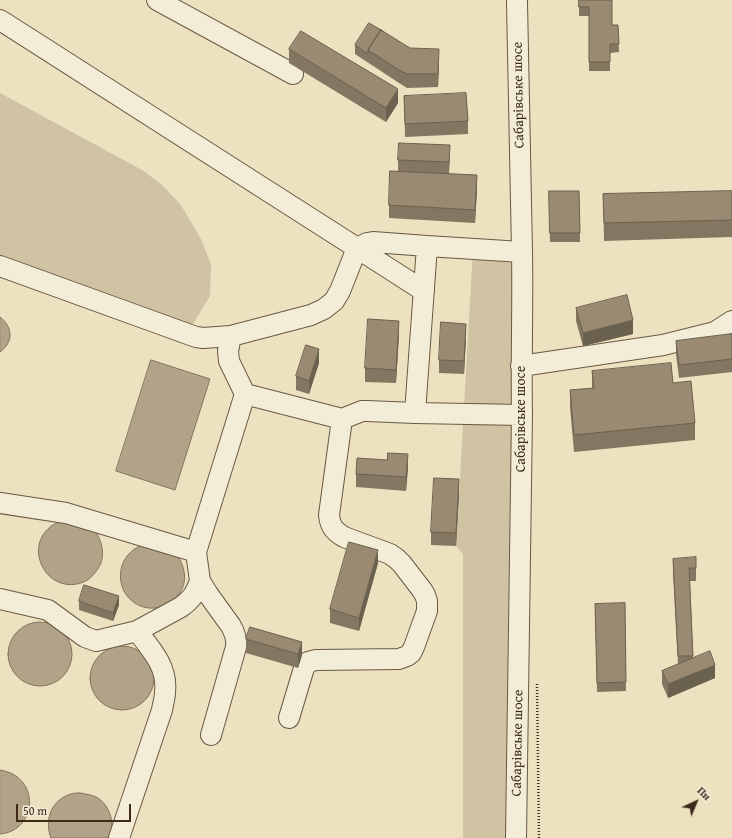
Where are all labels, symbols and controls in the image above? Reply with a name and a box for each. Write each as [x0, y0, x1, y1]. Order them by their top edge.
street label: Сабарівське шосе [510, 41, 528, 149]
street label: Сабарівське шосе [513, 366, 529, 472]
street label: Сабарівське шосе [509, 689, 527, 797]
north arrow [676, 782, 716, 822]
text: Пн [694, 783, 715, 804]
scale bar [18, 796, 133, 822]
text: 50 m [23, 802, 47, 819]

